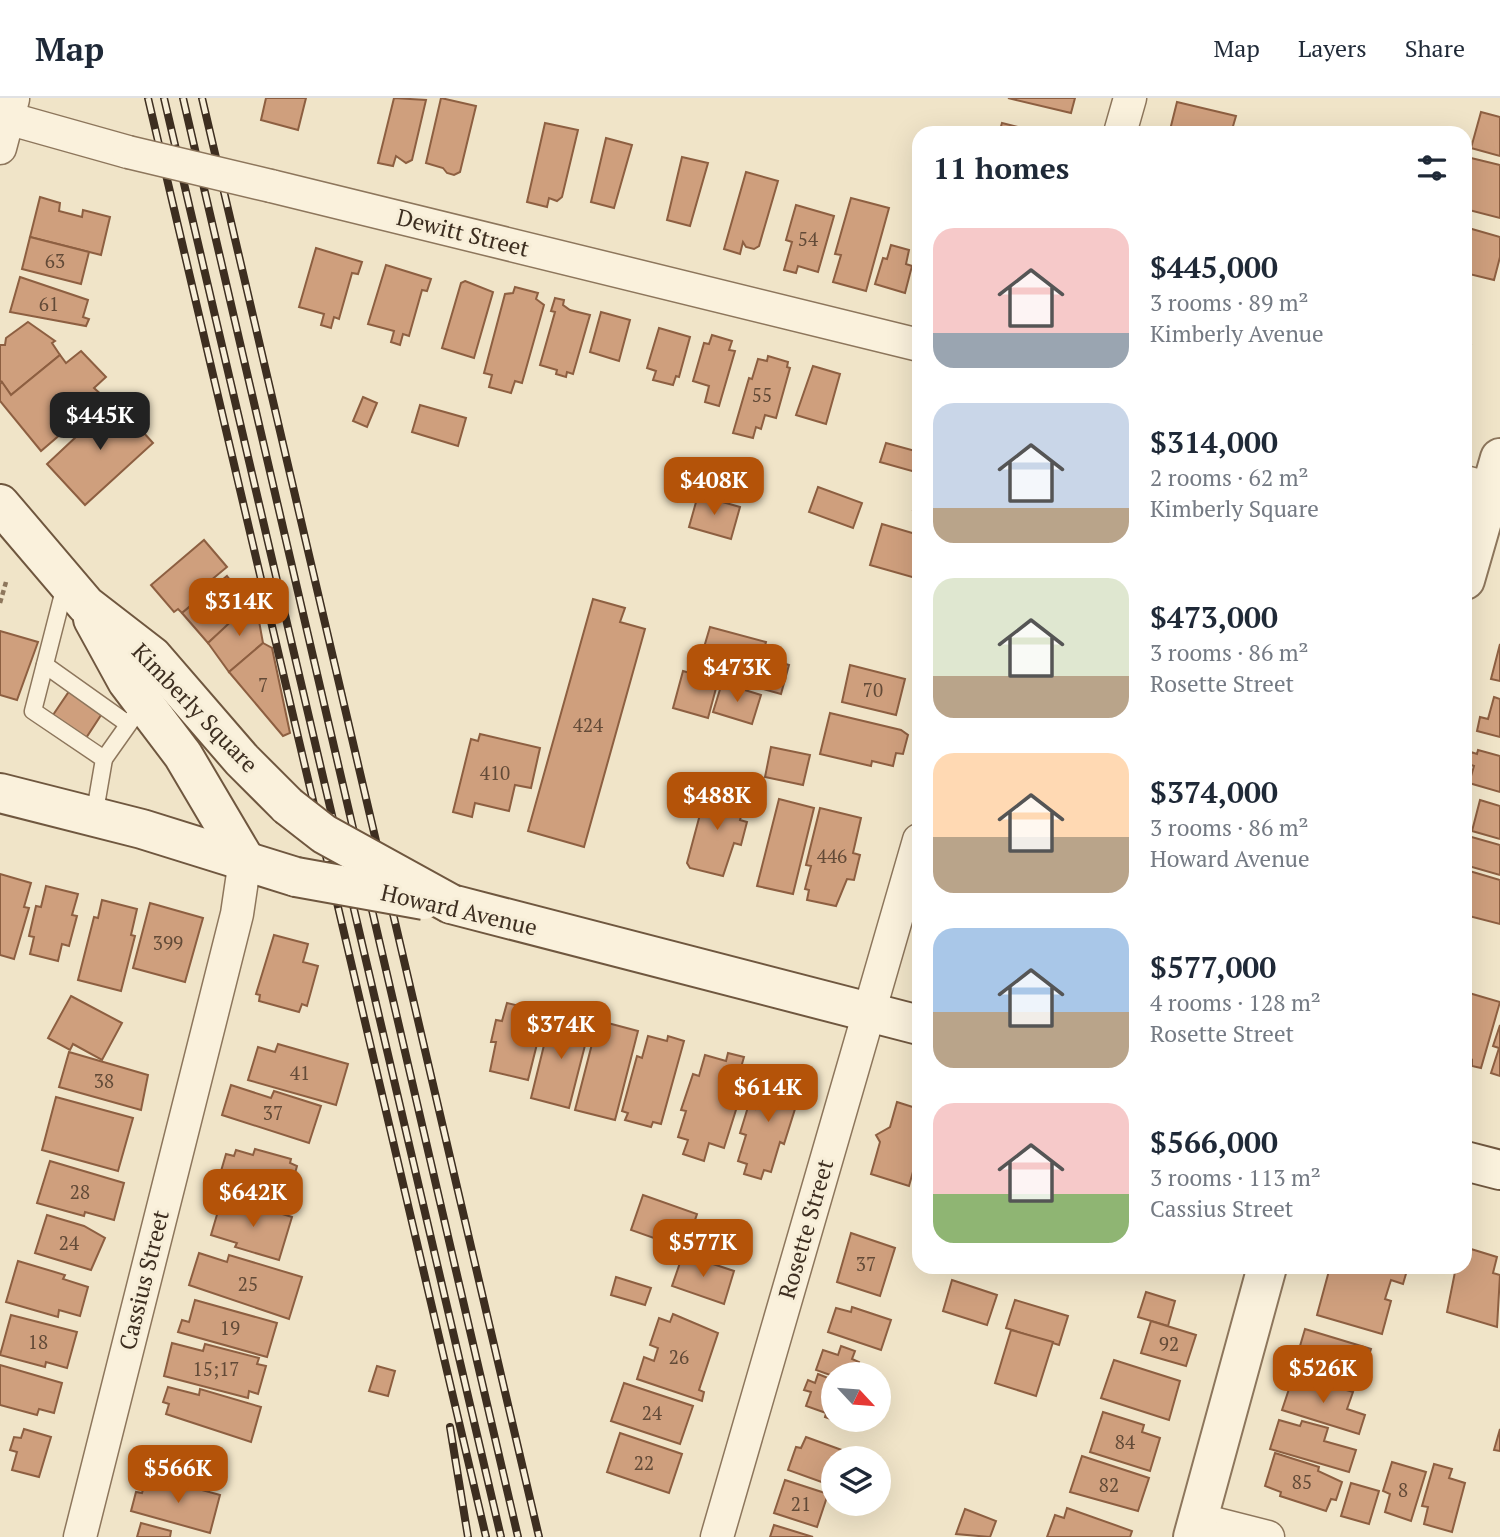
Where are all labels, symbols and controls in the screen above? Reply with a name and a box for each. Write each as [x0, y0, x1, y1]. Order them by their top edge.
text: Map [35, 27, 104, 70]
text: Map [1213, 32, 1260, 64]
text: Layers [1298, 32, 1367, 64]
text: Share [1405, 32, 1465, 64]
text: 11 homes [933, 148, 1069, 188]
icon: filters [1413, 149, 1451, 187]
street label: Dewitt Street [394, 201, 533, 264]
house number: 54 [798, 226, 819, 251]
text: $445,000 [1150, 247, 1278, 287]
house number: 63 [45, 248, 65, 273]
icon: home [989, 256, 1073, 340]
text: 3 rooms · 89 m² [1150, 287, 1309, 318]
house number: 61 [39, 291, 59, 316]
text: Kimberly Avenue [1150, 318, 1324, 349]
house number: 55 [752, 382, 772, 407]
pin: $445K [51, 392, 149, 452]
text: $445K [66, 399, 134, 430]
text: $314,000 [1150, 422, 1278, 462]
icon: home [989, 431, 1073, 515]
pin: $408K [665, 458, 763, 517]
text: 2 rooms · 62 m² [1150, 462, 1309, 493]
text: $408K [680, 464, 748, 495]
text: Kimberly Square [1150, 493, 1319, 524]
pin: $314K [190, 578, 288, 638]
text: $314K [205, 585, 273, 616]
text: $473,000 [1150, 597, 1278, 637]
icon: home [989, 606, 1073, 690]
street label: Kimberly Square [126, 636, 265, 779]
text: 3 rooms · 86 m² [1150, 637, 1309, 668]
pin: $473K [688, 644, 786, 704]
text: $473K [703, 651, 771, 682]
text: Rosette Street [1150, 668, 1294, 699]
house number: 7 [258, 672, 268, 697]
house number: 70 [863, 677, 883, 702]
house number: 424 [573, 712, 604, 737]
house number: 410 [480, 760, 510, 785]
pin: $488K [668, 772, 766, 832]
text: $374,000 [1150, 772, 1278, 812]
text: $488K [683, 779, 751, 810]
icon: home [989, 781, 1073, 865]
text: 3 rooms · 86 m² [1150, 812, 1309, 843]
house number: 446 [817, 843, 847, 868]
text: Howard Avenue [1150, 843, 1310, 874]
street label: Howard Avenue [378, 876, 540, 943]
house number: 399 [153, 930, 183, 955]
text: $577,000 [1150, 947, 1276, 987]
icon: home [989, 956, 1073, 1040]
text: 4 rooms · 128 m² [1150, 987, 1321, 1018]
pin: $374K [512, 1002, 610, 1061]
text: $374K [527, 1008, 595, 1039]
text: Rosette Street [1150, 1018, 1294, 1049]
house number: 41 [290, 1060, 310, 1085]
pin: $614K [719, 1065, 817, 1124]
house number: 38 [94, 1068, 114, 1093]
text: $614K [734, 1071, 802, 1102]
house number: 37 [263, 1100, 283, 1125]
text: $566,000 [1150, 1122, 1278, 1162]
icon: home [989, 1131, 1073, 1215]
street label: Rosette Street [771, 1155, 840, 1302]
text: 3 rooms · 113 m² [1150, 1162, 1321, 1193]
pin: $642K [204, 1170, 302, 1229]
text: $642K [219, 1176, 287, 1207]
house number: 28 [70, 1179, 90, 1204]
text: Cassius Street [1150, 1193, 1293, 1224]
street label: Cassius Street [111, 1206, 176, 1353]
pin: $577K [654, 1220, 752, 1279]
text: $577K [669, 1226, 737, 1257]
house number: 24 [59, 1230, 80, 1255]
house number: 37 [856, 1251, 876, 1276]
house number: 25 [238, 1271, 258, 1296]
house number: 19 [220, 1315, 240, 1340]
house number: 18 [28, 1329, 48, 1354]
house number: 92 [1159, 1331, 1179, 1356]
house number: 26 [669, 1344, 689, 1369]
pin: $526K [1274, 1346, 1372, 1405]
text: $526K [1289, 1352, 1357, 1383]
house number: 15;17 [193, 1356, 239, 1381]
north arrow [821, 1362, 891, 1432]
map controls [821, 1362, 891, 1516]
house number: 24 [642, 1400, 663, 1425]
house number: 84 [1115, 1429, 1136, 1454]
pin: $566K [129, 1446, 227, 1505]
button: layers [821, 1446, 891, 1516]
house number: 22 [634, 1450, 654, 1475]
text: $566K [144, 1452, 212, 1483]
house number: 85 [1292, 1469, 1312, 1494]
house number: 82 [1099, 1472, 1119, 1497]
house number: 8 [1398, 1477, 1408, 1502]
house number: 21 [791, 1491, 811, 1516]

